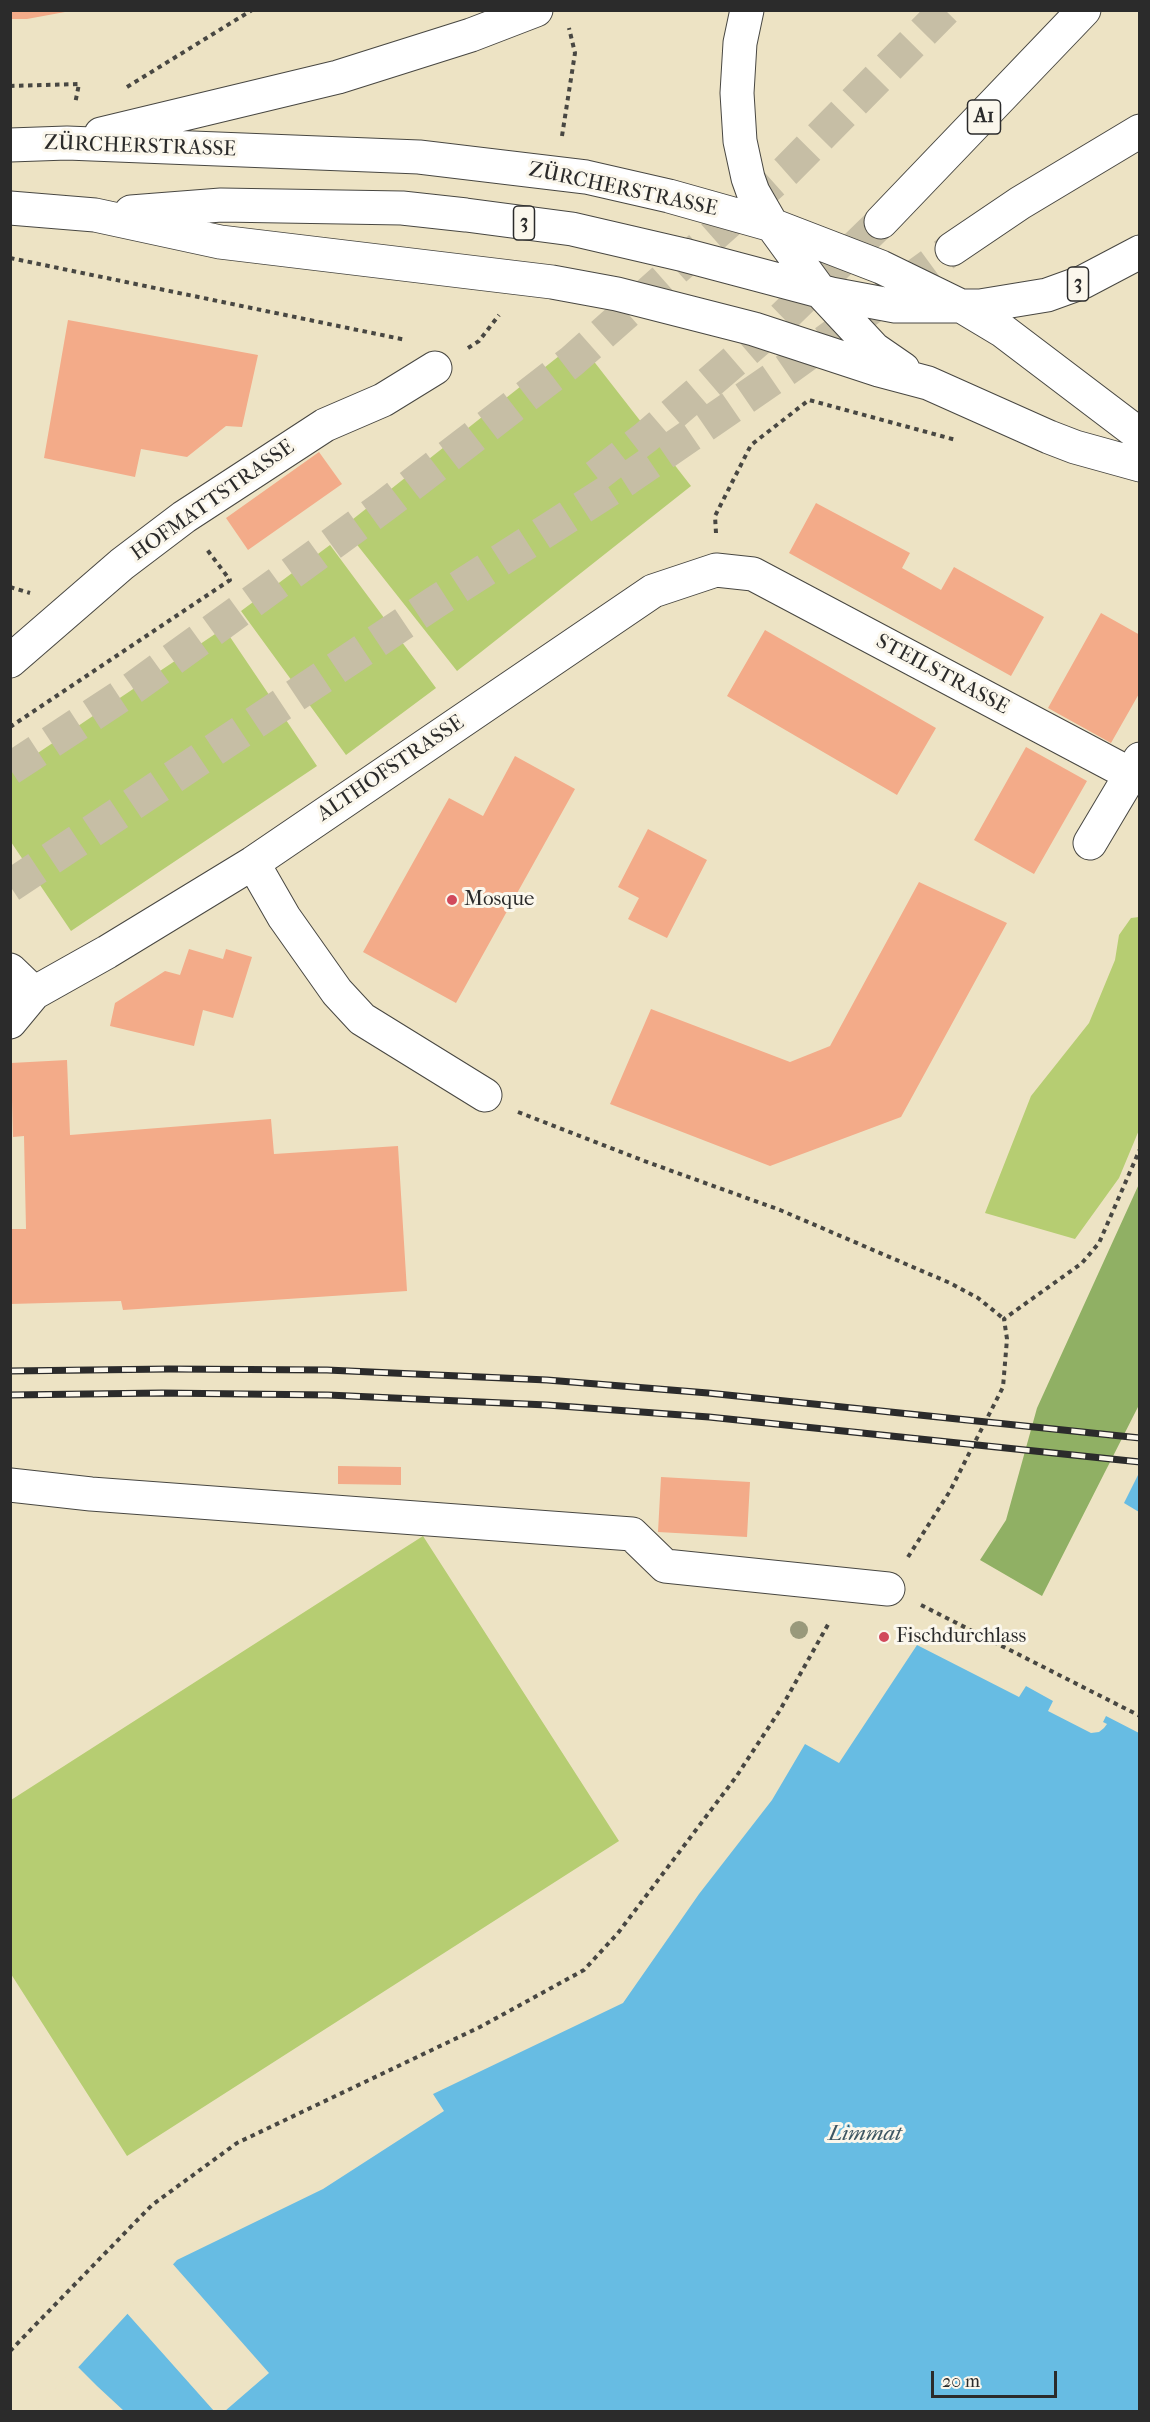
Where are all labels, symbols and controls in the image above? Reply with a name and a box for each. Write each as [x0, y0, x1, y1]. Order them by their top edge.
road number: A1 [968, 100, 1000, 134]
street label: ZÜRCHERSTRASSE [43, 131, 237, 163]
street label: ZÜRCHERSTRASSE [526, 158, 720, 222]
road number: 3 [514, 206, 534, 240]
road number: 3 [1068, 267, 1088, 301]
street label: HOFMATTSTRASSE [127, 435, 299, 567]
street label: STEILSTRASSE [871, 629, 1013, 721]
street label: ALTHOFSTRASSE [313, 710, 469, 828]
place label: Mosque [464, 887, 534, 913]
marker: Mosque [445, 893, 459, 907]
place label: Fischdurchlass [896, 1624, 1026, 1650]
marker: Fischdurchlass [877, 1630, 891, 1644]
water label: Limmat [828, 2122, 902, 2148]
scale bar [934, 2359, 1060, 2397]
text: 20 m [942, 2371, 980, 2392]

